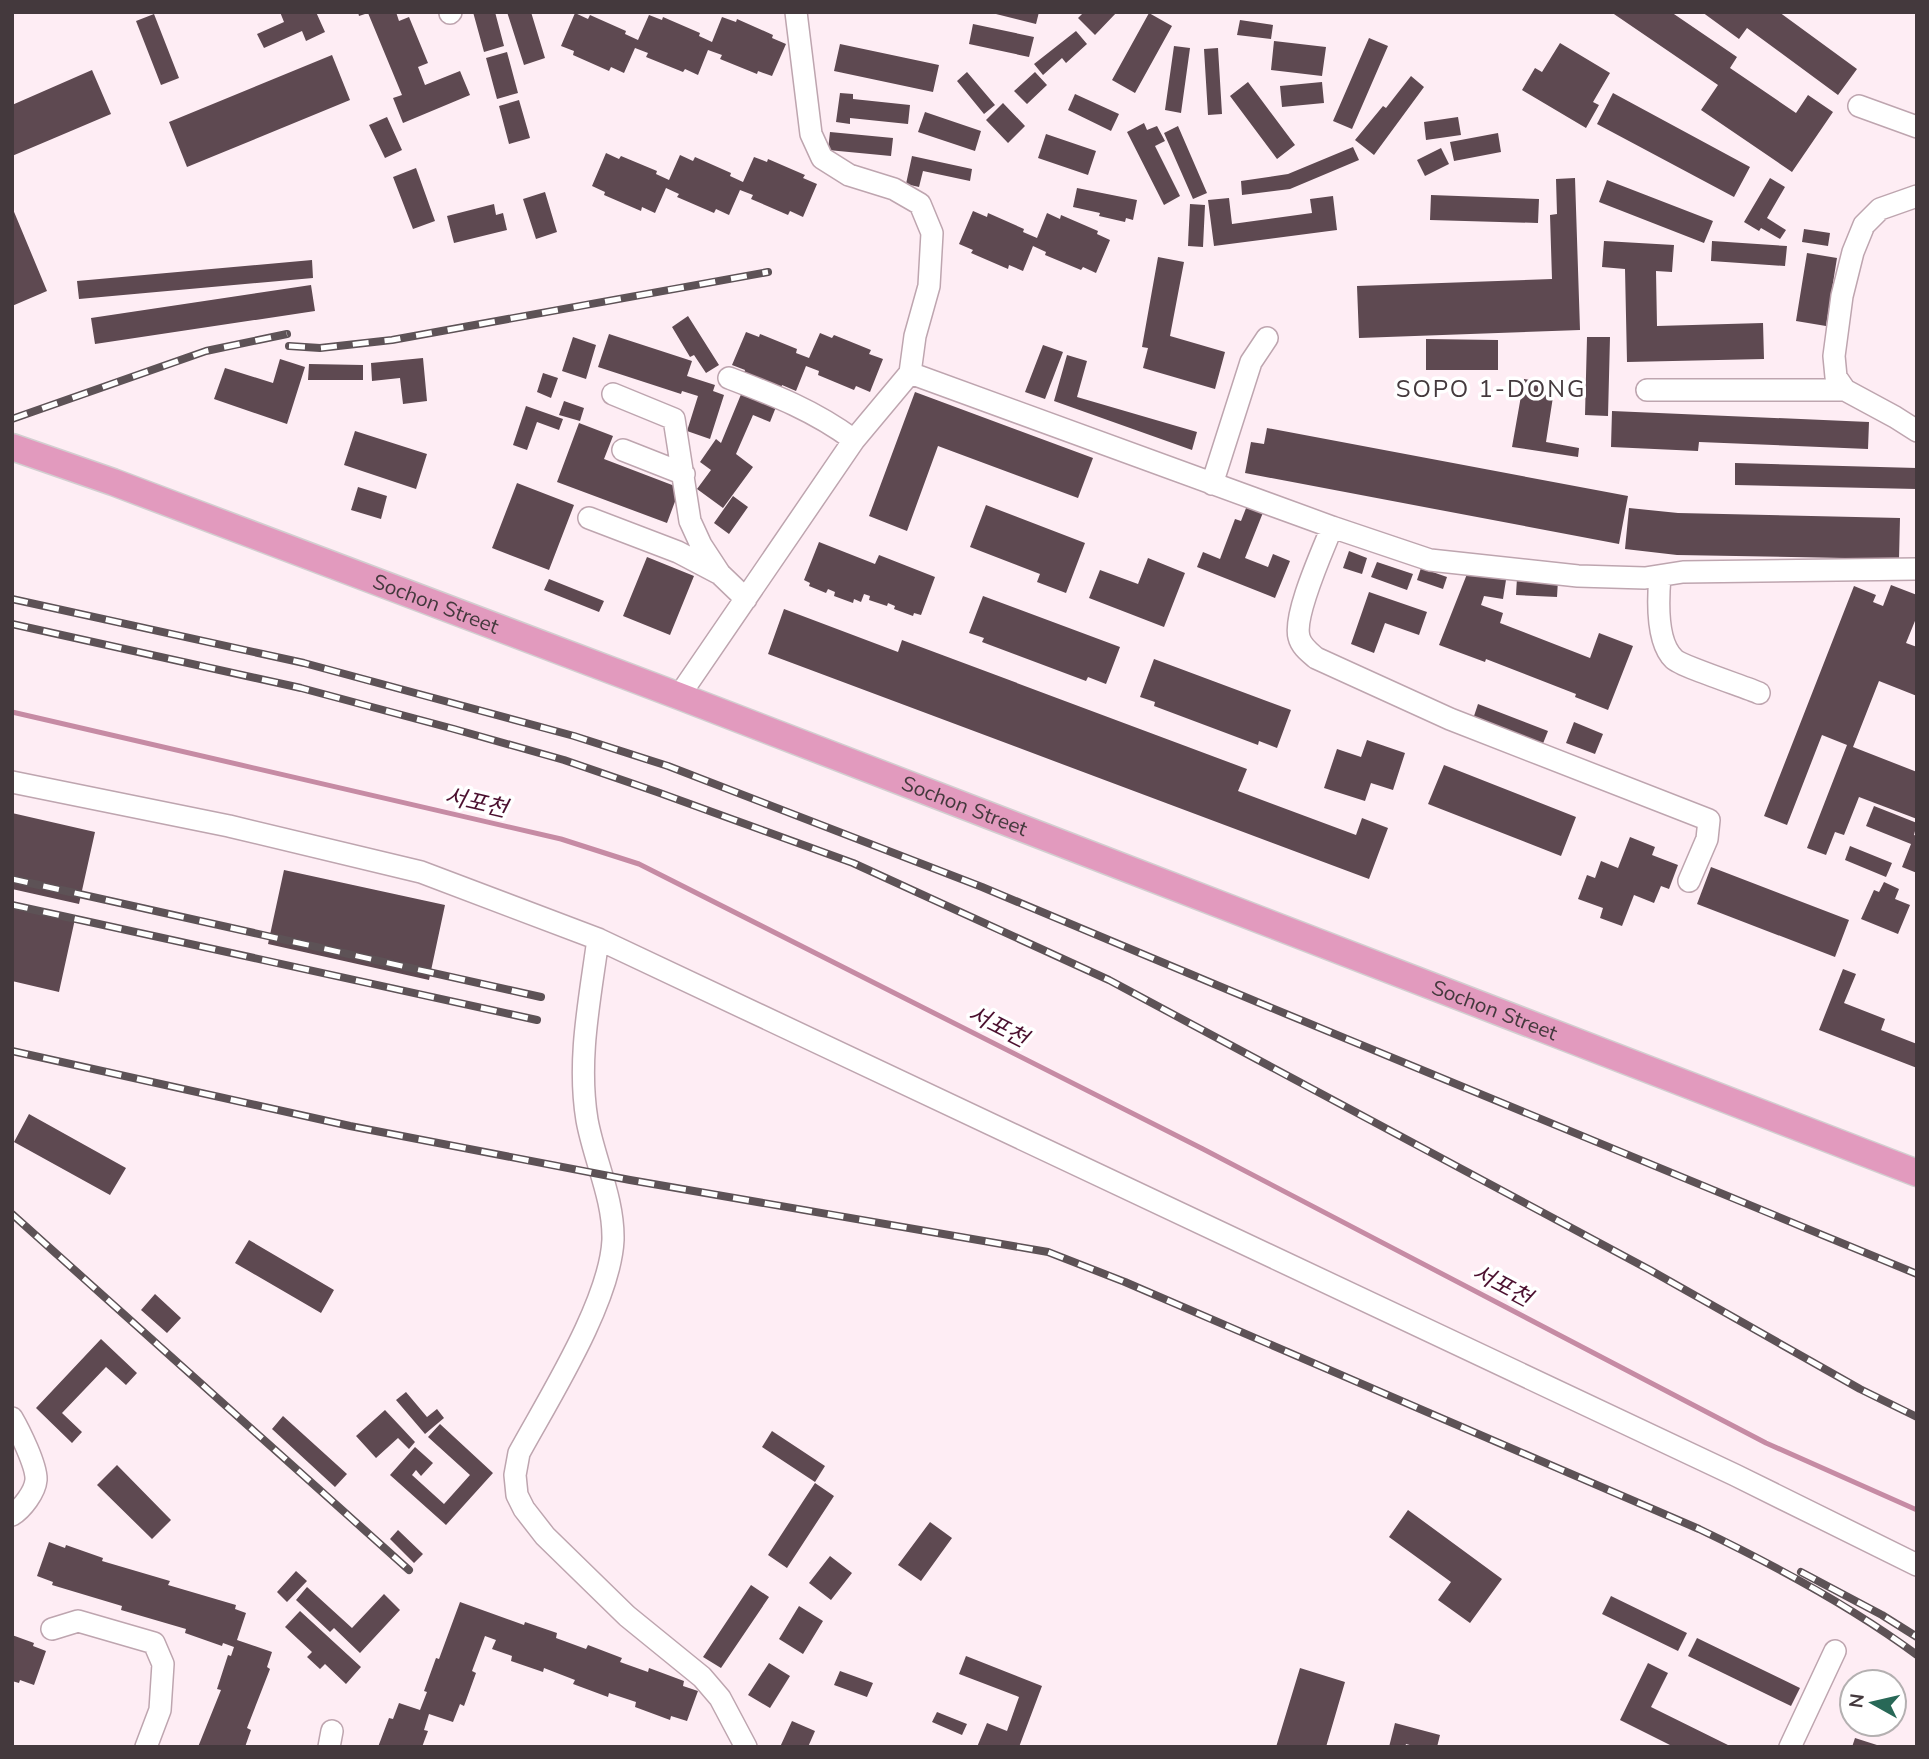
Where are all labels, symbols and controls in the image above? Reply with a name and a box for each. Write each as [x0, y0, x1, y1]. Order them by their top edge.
district label: SOPO 1-DONG [1396, 373, 1586, 405]
street label: Sochon Street [369, 567, 503, 641]
street label: Sochon Street [898, 769, 1032, 843]
water label: 서포천 [441, 780, 513, 825]
street label: Sochon Street [1428, 973, 1562, 1047]
water label: 서포천 [962, 998, 1036, 1056]
water label: 서포천 [1466, 1257, 1540, 1315]
north arrow [1838, 1668, 1908, 1738]
text: N [1843, 1692, 1871, 1710]

